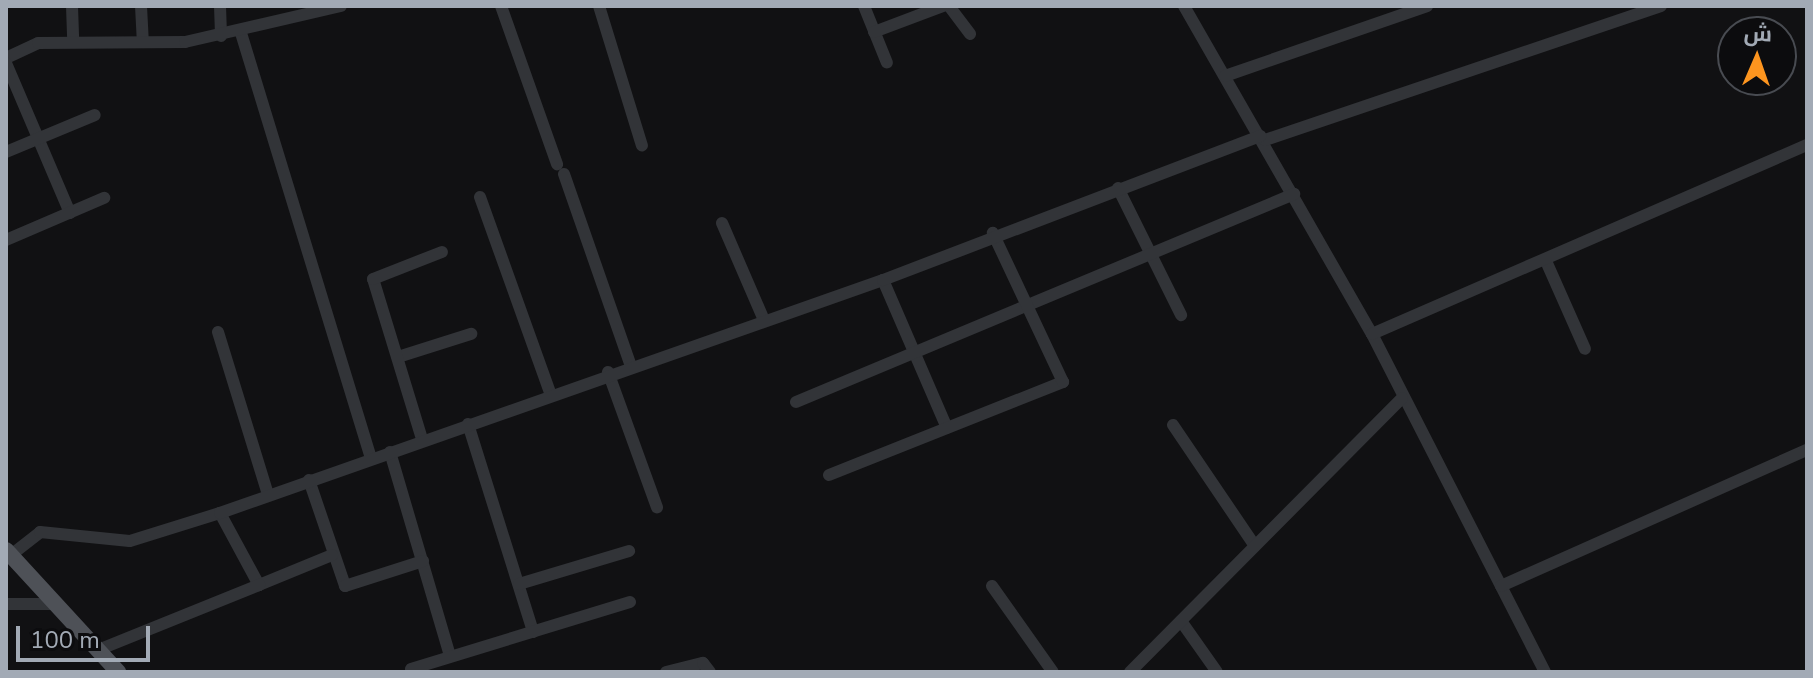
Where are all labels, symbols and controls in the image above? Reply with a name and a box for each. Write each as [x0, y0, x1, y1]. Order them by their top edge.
north arrow [1717, 16, 1797, 96]
text: ش [1743, 19, 1772, 49]
scale bar [20, 610, 154, 660]
text: 100 m [30, 624, 100, 656]

